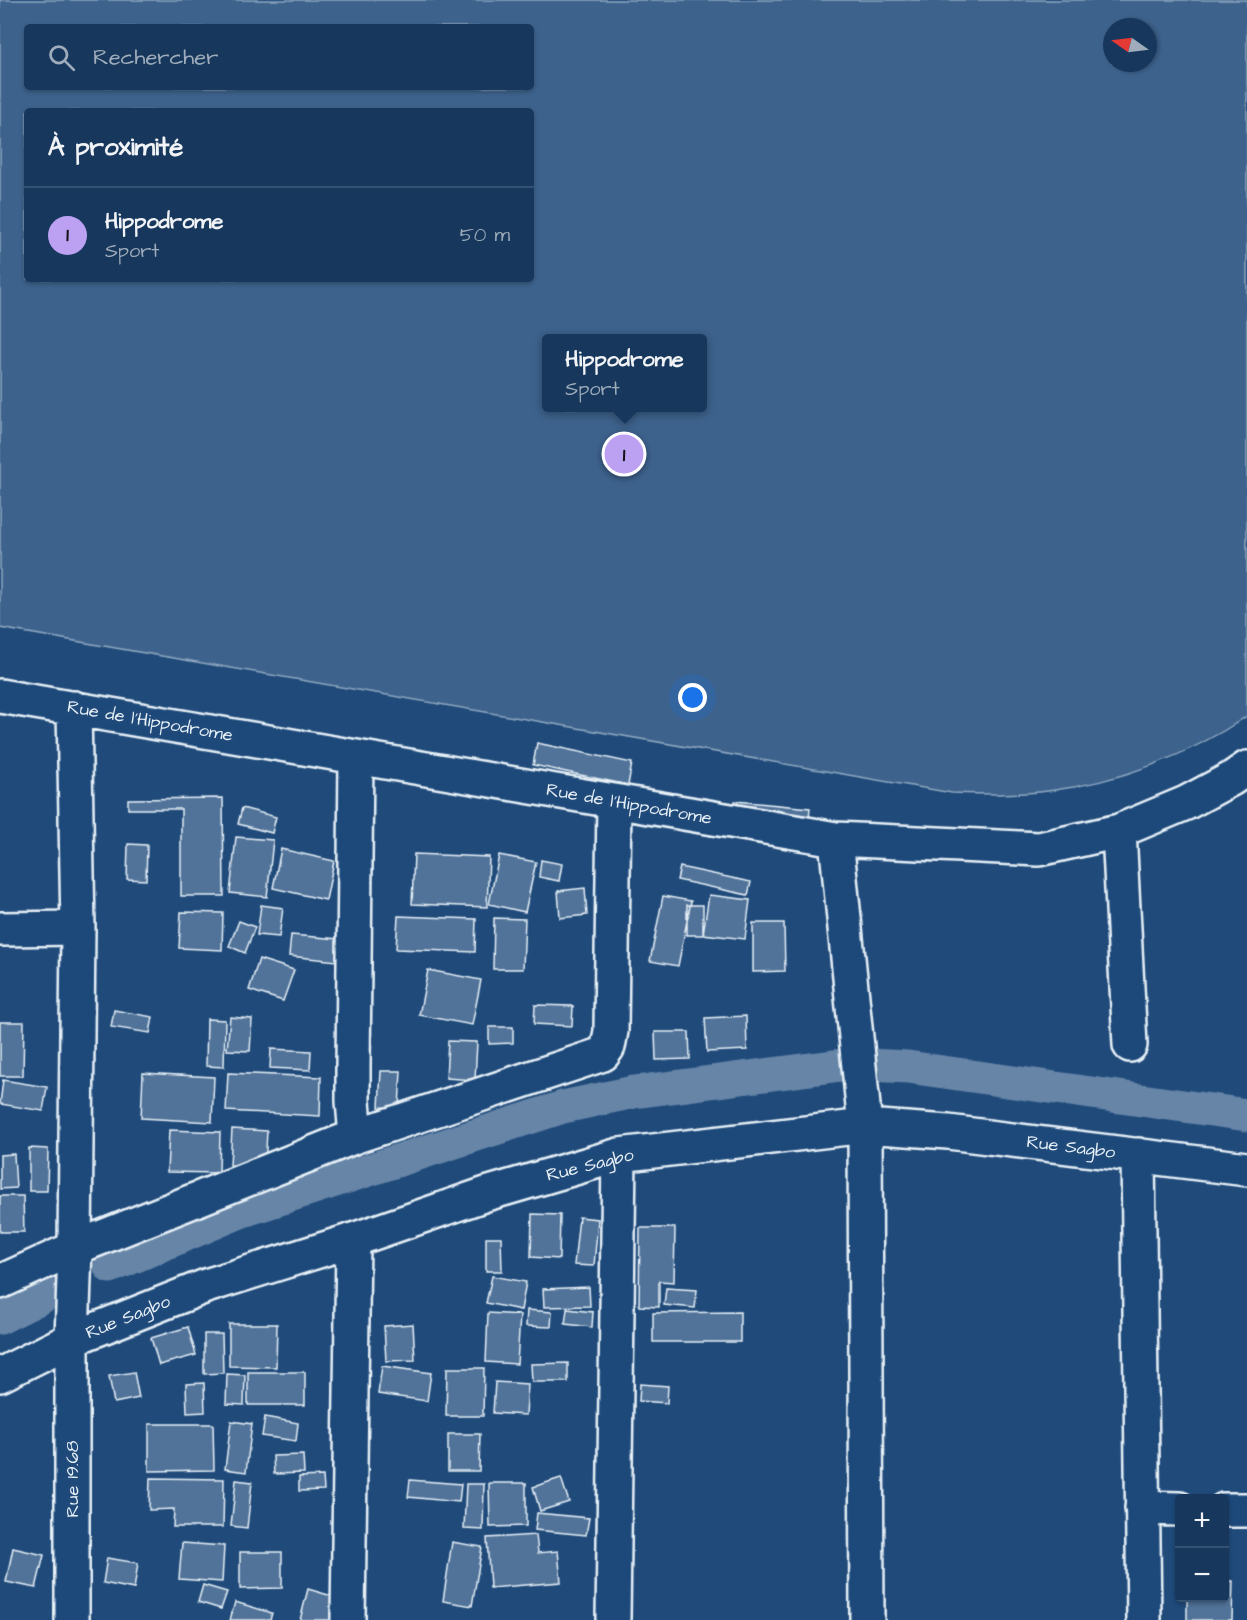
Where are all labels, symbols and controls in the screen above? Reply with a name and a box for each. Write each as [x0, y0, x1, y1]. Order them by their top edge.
north arrow [1103, 18, 1157, 72]
search box [24, 24, 534, 90]
icon: search [45, 41, 78, 74]
text: Rechercher [93, 42, 218, 73]
text: À proximité [48, 129, 183, 165]
text: Hippodrome [105, 206, 223, 237]
text: 1 [66, 221, 69, 249]
text: 50 m [460, 221, 510, 249]
text: Sport [105, 237, 159, 265]
popup [542, 334, 707, 412]
text: Hippodrome [565, 344, 684, 375]
text: Sport [565, 375, 620, 403]
pin: 1 [604, 432, 644, 476]
your location [678, 683, 707, 712]
street label: Rue de l'Hippodrome [65, 694, 235, 748]
street label: Rue de l'Hippodrome [544, 777, 714, 831]
street label: Rue Sagbo [1025, 1129, 1117, 1166]
street label: Rue Sagbo [544, 1142, 637, 1189]
street label: Rue Sagbo [82, 1289, 174, 1346]
street label: Rue 19.68 [60, 1440, 85, 1517]
map controls [1175, 1494, 1229, 1602]
button: + [1175, 1494, 1229, 1548]
button: − [1175, 1548, 1229, 1602]

